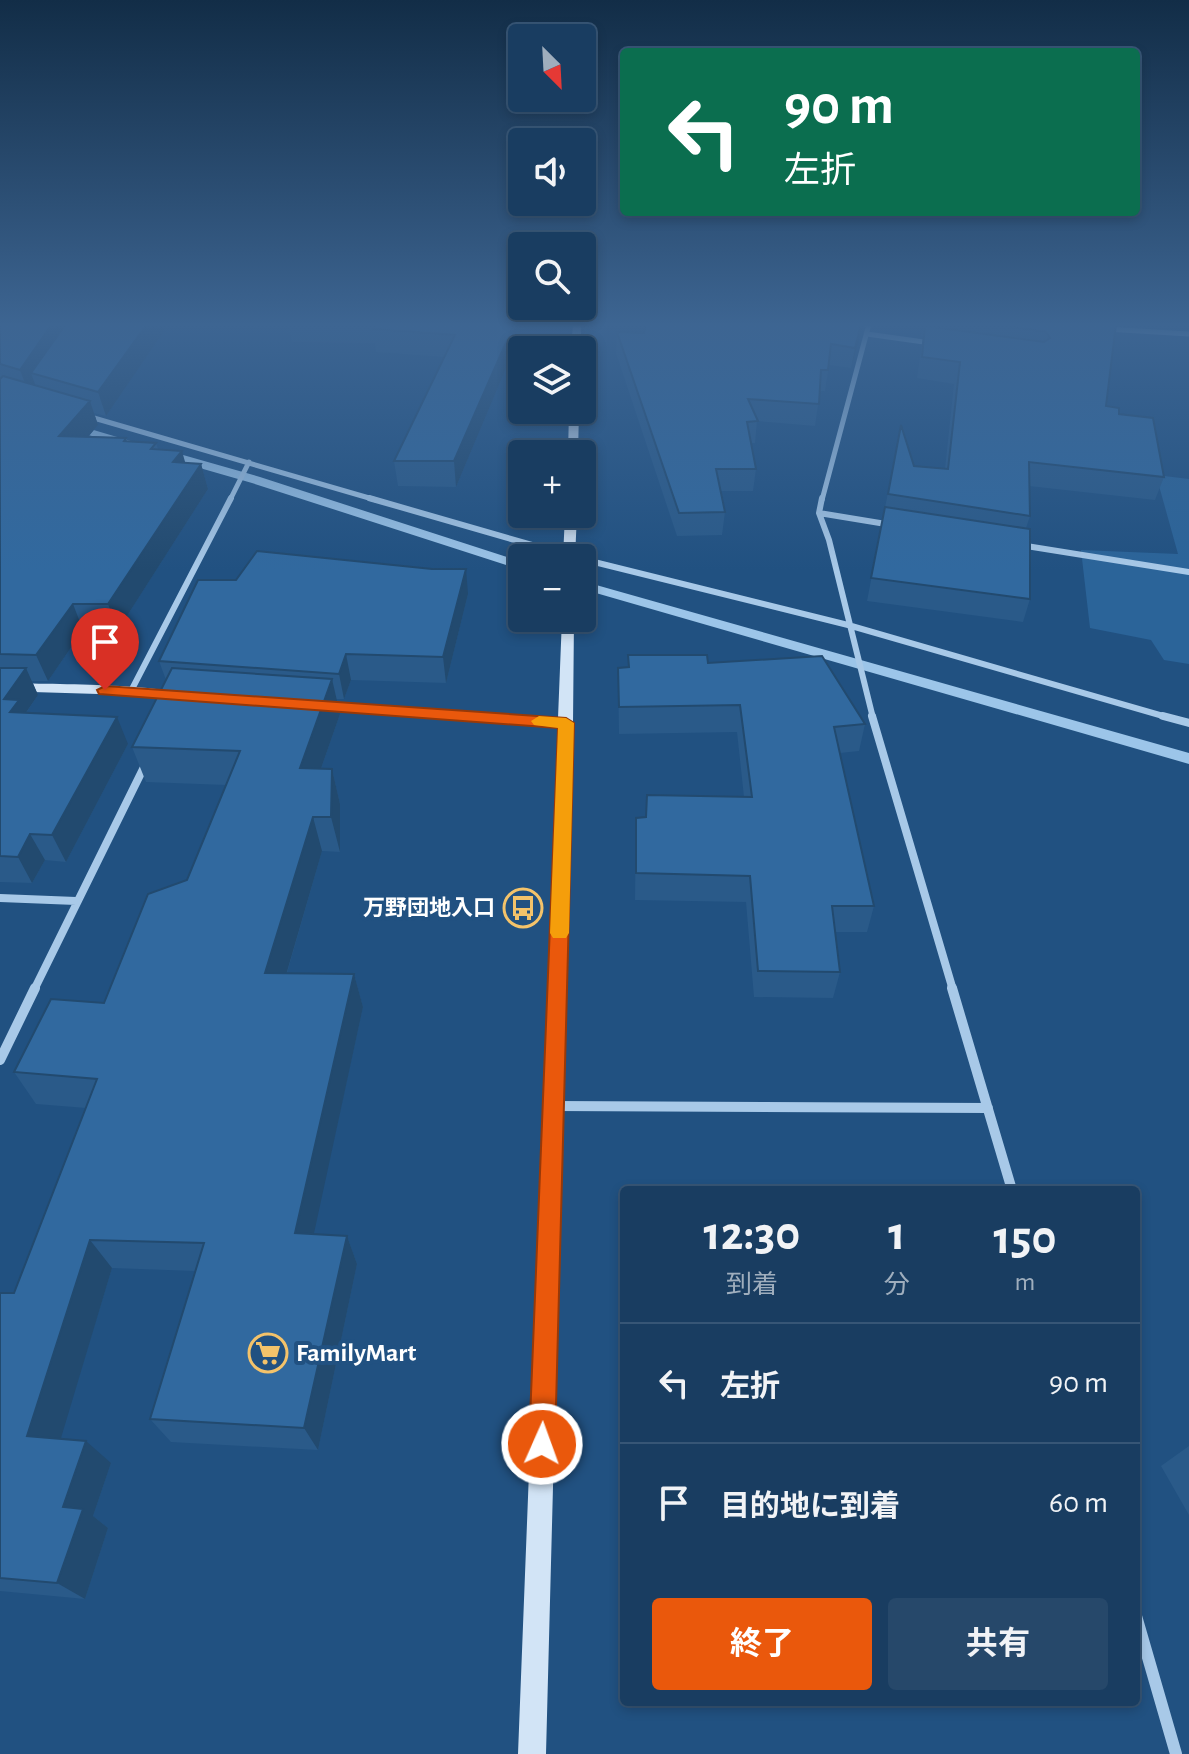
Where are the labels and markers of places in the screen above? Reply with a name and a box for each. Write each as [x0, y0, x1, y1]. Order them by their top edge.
pin [71, 608, 139, 690]
bus stop icon: 万野団地入口 [502, 887, 544, 929]
place label: 万野団地入口 [363, 896, 495, 919]
supermarket icon: FamilyMart [247, 1332, 289, 1374]
place label: FamilyMart [296, 1340, 416, 1366]

